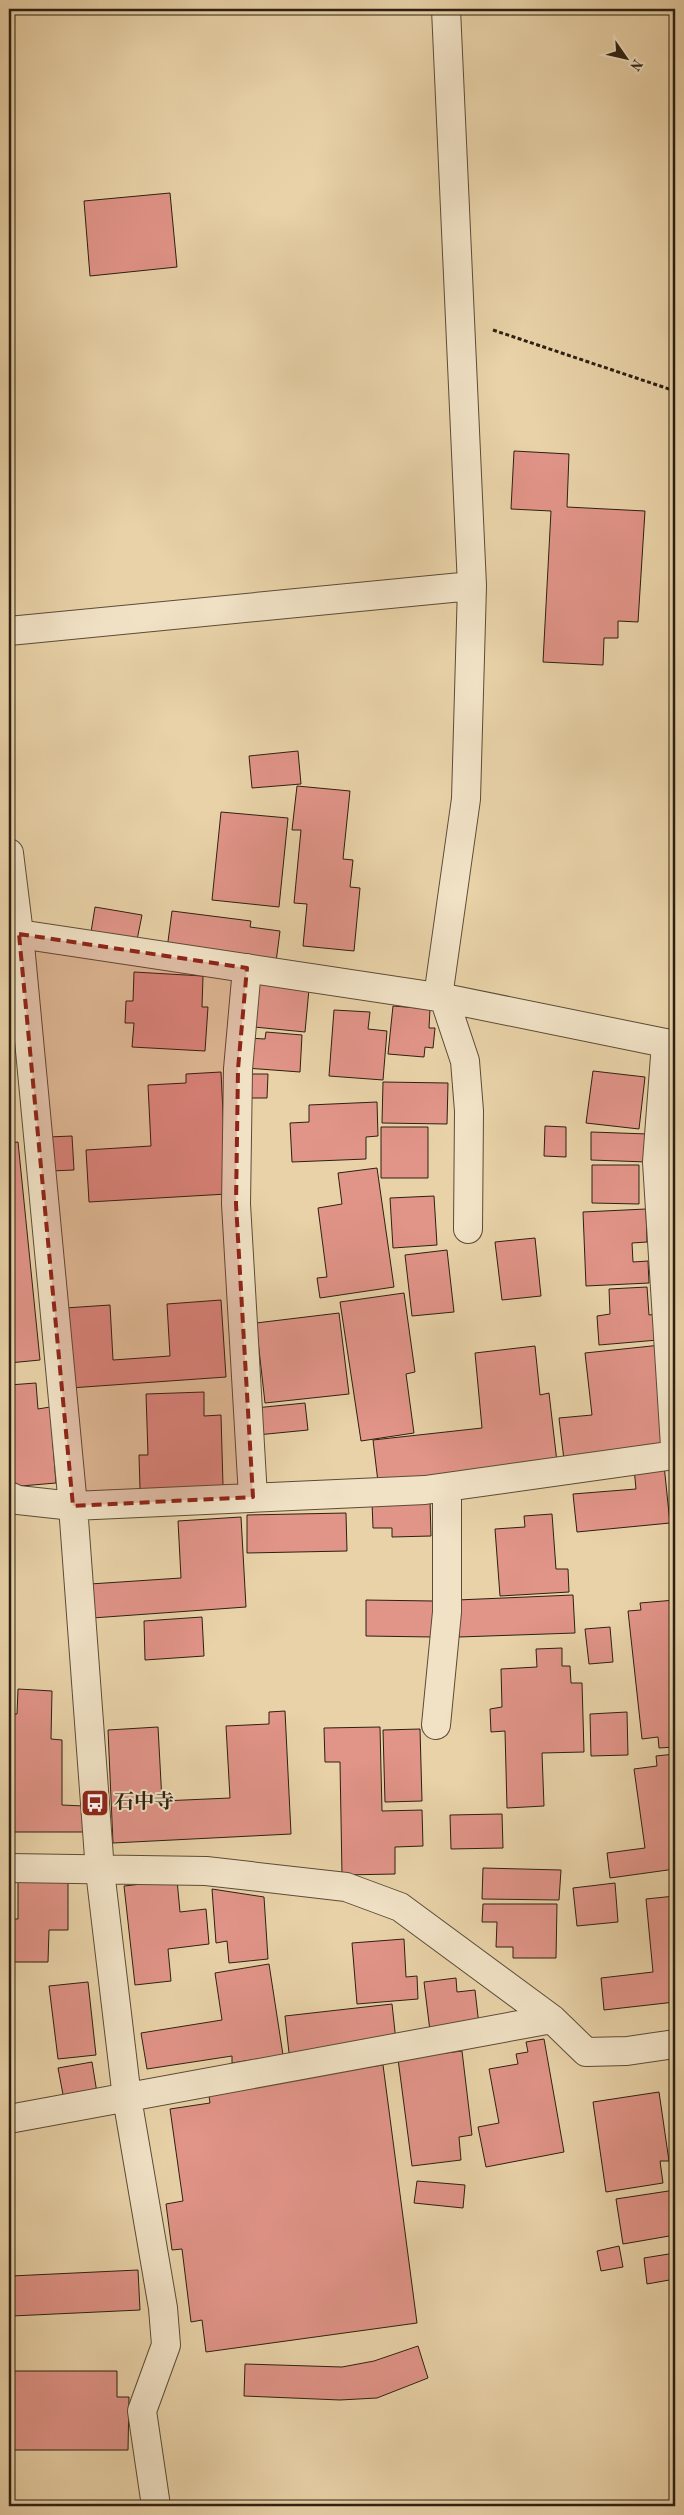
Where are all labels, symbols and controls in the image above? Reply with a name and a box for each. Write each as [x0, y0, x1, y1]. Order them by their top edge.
north arrow [602, 32, 652, 82]
text: N [627, 56, 645, 73]
bus stop icon: 石中寺 [80, 1788, 110, 1818]
place label: 石中寺 [114, 1791, 174, 1813]

